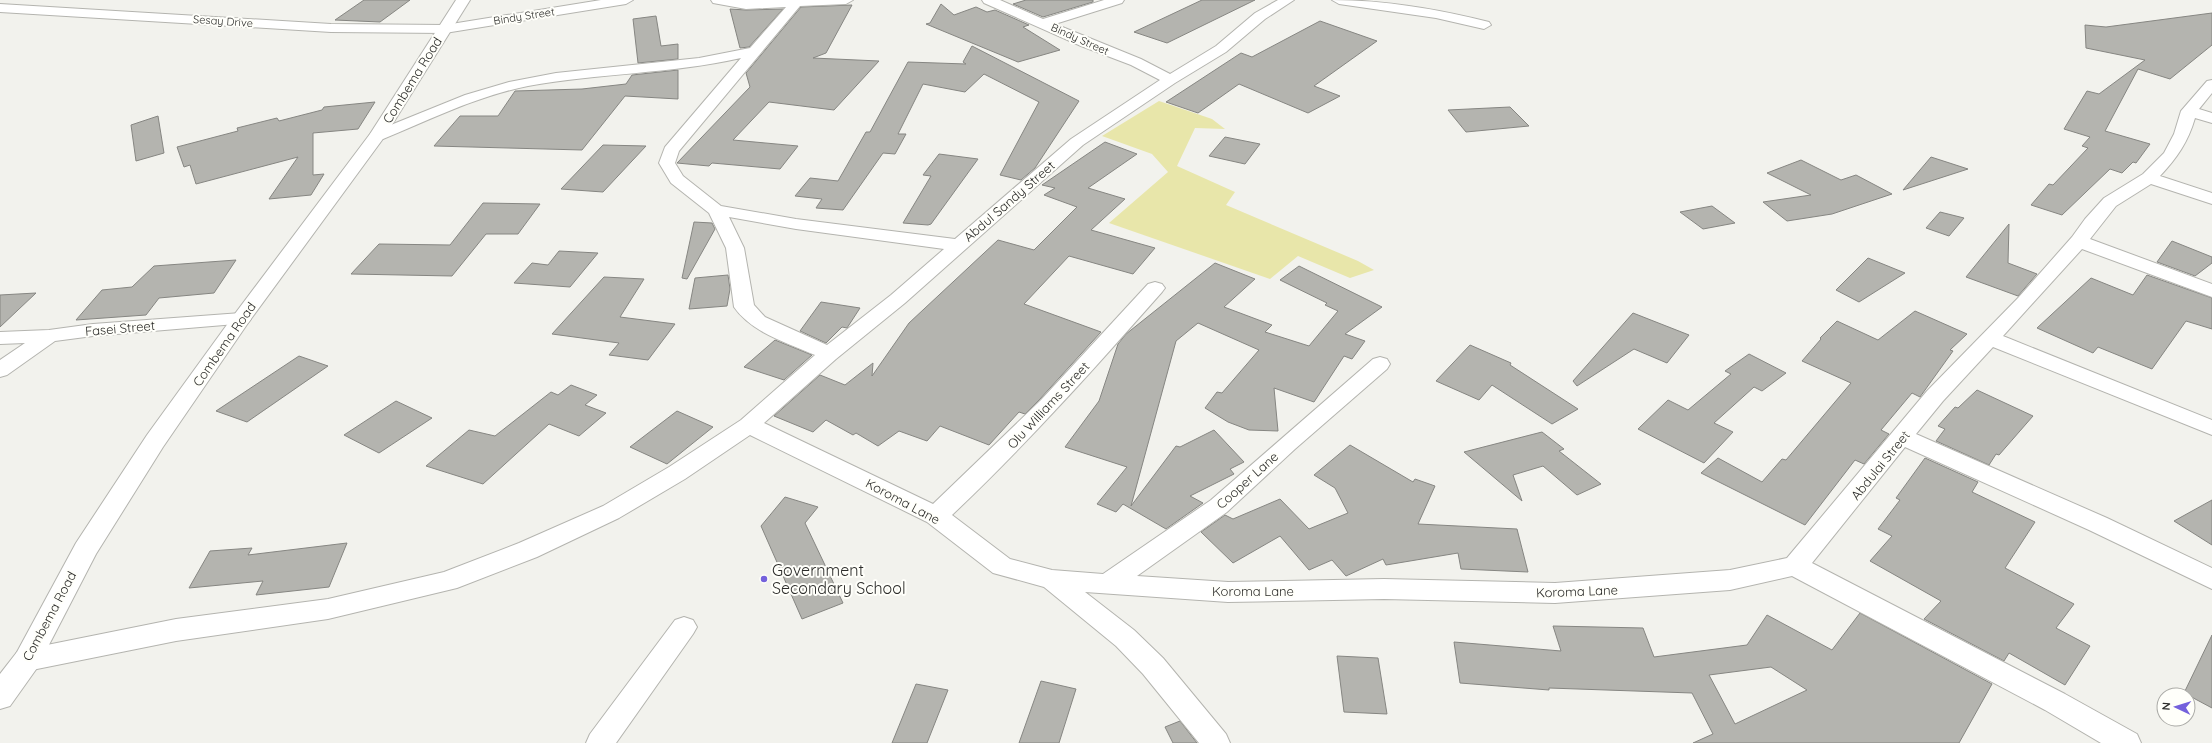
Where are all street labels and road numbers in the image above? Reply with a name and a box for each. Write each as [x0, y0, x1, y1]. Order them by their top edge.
street label: Bindy Street [492, 4, 556, 28]
street label: Sesay Drive [193, 12, 253, 30]
street label: Bindy Street [1049, 20, 1111, 58]
street label: Combema Road [379, 34, 445, 126]
street label: Abdul Sandy Street [960, 157, 1058, 245]
street label: Combema Road [189, 299, 259, 389]
street label: Fasei Street [84, 317, 156, 339]
street label: Olu Williams Street [1004, 358, 1092, 452]
street label: Abdulai Street [1847, 427, 1913, 503]
street label: Cooper Lane [1213, 448, 1281, 512]
street label: Koroma Lane [863, 475, 943, 527]
street label: Combema Road [19, 569, 79, 663]
street label: Koroma Lane [1536, 582, 1618, 600]
street label: Koroma Lane [1212, 583, 1294, 599]

